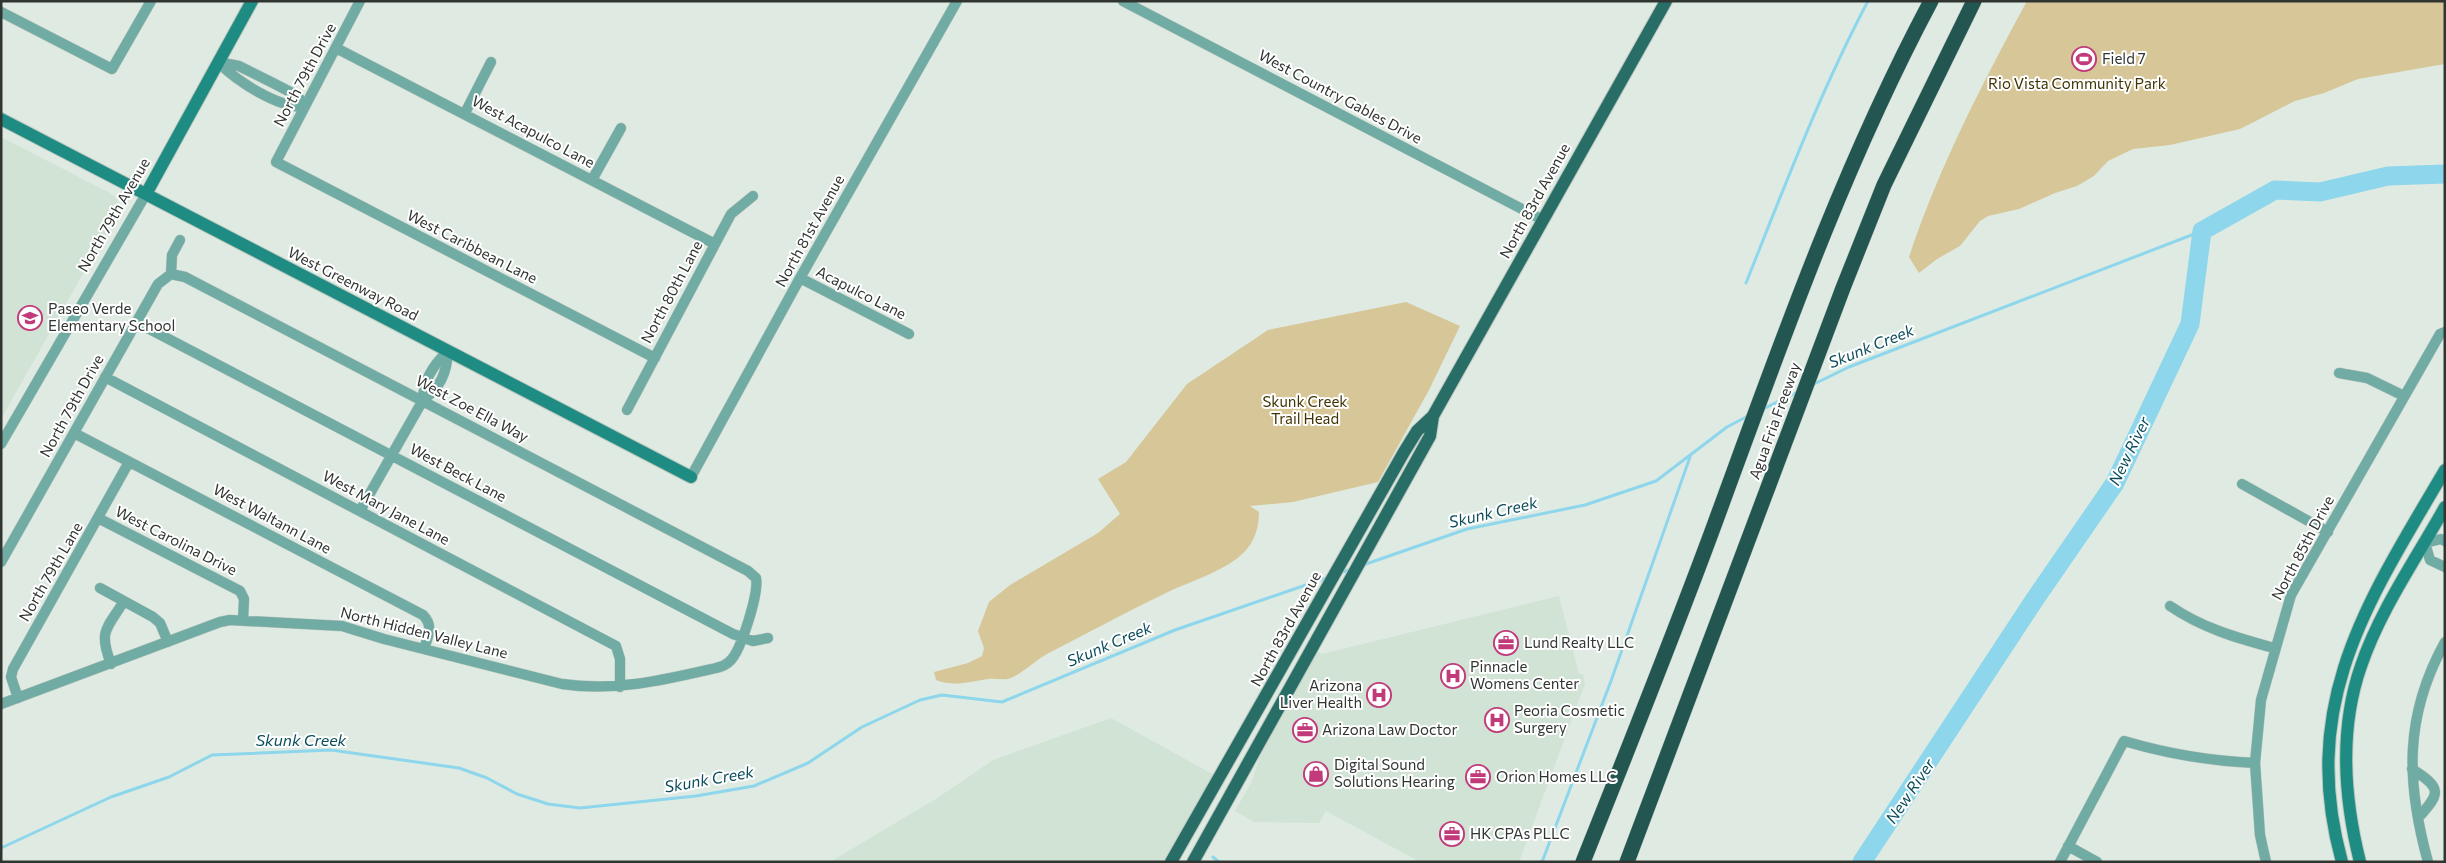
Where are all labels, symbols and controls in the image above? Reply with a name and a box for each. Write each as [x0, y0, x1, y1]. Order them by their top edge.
street label: North 79th Drive [269, 20, 339, 129]
street label: West Country Gables Drive [1256, 45, 1425, 147]
sports icon: Field 7 [2071, 46, 2097, 72]
place label: Field 7 [2102, 49, 2146, 67]
park label: Rio Vista Community Park [1988, 74, 2166, 92]
street label: West Acapulco Lane [469, 91, 598, 171]
street label: North 83rd Avenue [1495, 140, 1573, 261]
street label: North 79th Avenue [73, 154, 153, 275]
street label: North 81st Avenue [771, 171, 847, 290]
street label: West Caribbean Lane [404, 205, 541, 287]
street label: North 80th Lane [637, 237, 706, 346]
street label: West Greenway Road [285, 242, 422, 324]
street label: Acapulco Lane [813, 262, 910, 323]
place label: Paseo Verde Elementary School [48, 299, 175, 334]
school or university icon: Paseo Verde Elementary School [17, 305, 43, 331]
water label: Skunk Creek [1825, 320, 1917, 371]
street label: North 79th Drive [35, 351, 107, 460]
street label: Agua Fria Freeway [1745, 359, 1804, 482]
street label: West Zoe Ella Way [413, 371, 532, 446]
park label: Skunk Creek Trail Head [1263, 392, 1347, 427]
water label: New River [2104, 413, 2154, 488]
street label: West Beck Lane [407, 439, 510, 505]
street label: West Mary Jane Lane [320, 466, 453, 548]
street label: West Waltann Lane [210, 479, 335, 557]
water label: Skunk Creek [1447, 492, 1539, 531]
street label: North 85th Drive [2267, 492, 2337, 603]
street label: West Carolina Drive [113, 502, 240, 579]
street label: North 79th Lane [14, 519, 86, 624]
street label: North 83rd Avenue [1246, 568, 1324, 689]
street label: North Hidden Valley Lane [339, 602, 510, 662]
water label: Skunk Creek [1063, 617, 1154, 670]
office icon: Lund Realty LLC [1493, 630, 1519, 656]
place label: Lund Realty LLC [1524, 633, 1634, 651]
place label: Pinnacle Womens Center [1470, 657, 1579, 692]
hospital icon: Pinnacle Womens Center [1440, 663, 1466, 689]
place label: Arizona Liver Health [1280, 676, 1362, 711]
hospital icon: Arizona Liver Health [1366, 682, 1392, 708]
place label: Peoria Cosmetic Surgery [1514, 701, 1625, 736]
hospital icon: Peoria Cosmetic Surgery [1484, 707, 1510, 733]
office icon: Arizona Law Doctor [1292, 717, 1318, 743]
place label: Arizona Law Doctor [1322, 720, 1457, 738]
water label: Skunk Creek [256, 730, 347, 749]
water label: New River [1881, 754, 1938, 827]
place label: Digital Sound Solutions Hearing [1334, 755, 1455, 790]
water label: Skunk Creek [663, 761, 755, 796]
shop icon: Digital Sound Solutions Hearing [1303, 761, 1329, 787]
office icon: Orion Homes LLC [1465, 764, 1491, 790]
place label: Orion Homes LLC [1496, 767, 1617, 785]
office icon: HK CPAs PLLC [1439, 821, 1465, 847]
place label: HK CPAs PLLC [1470, 824, 1570, 842]

